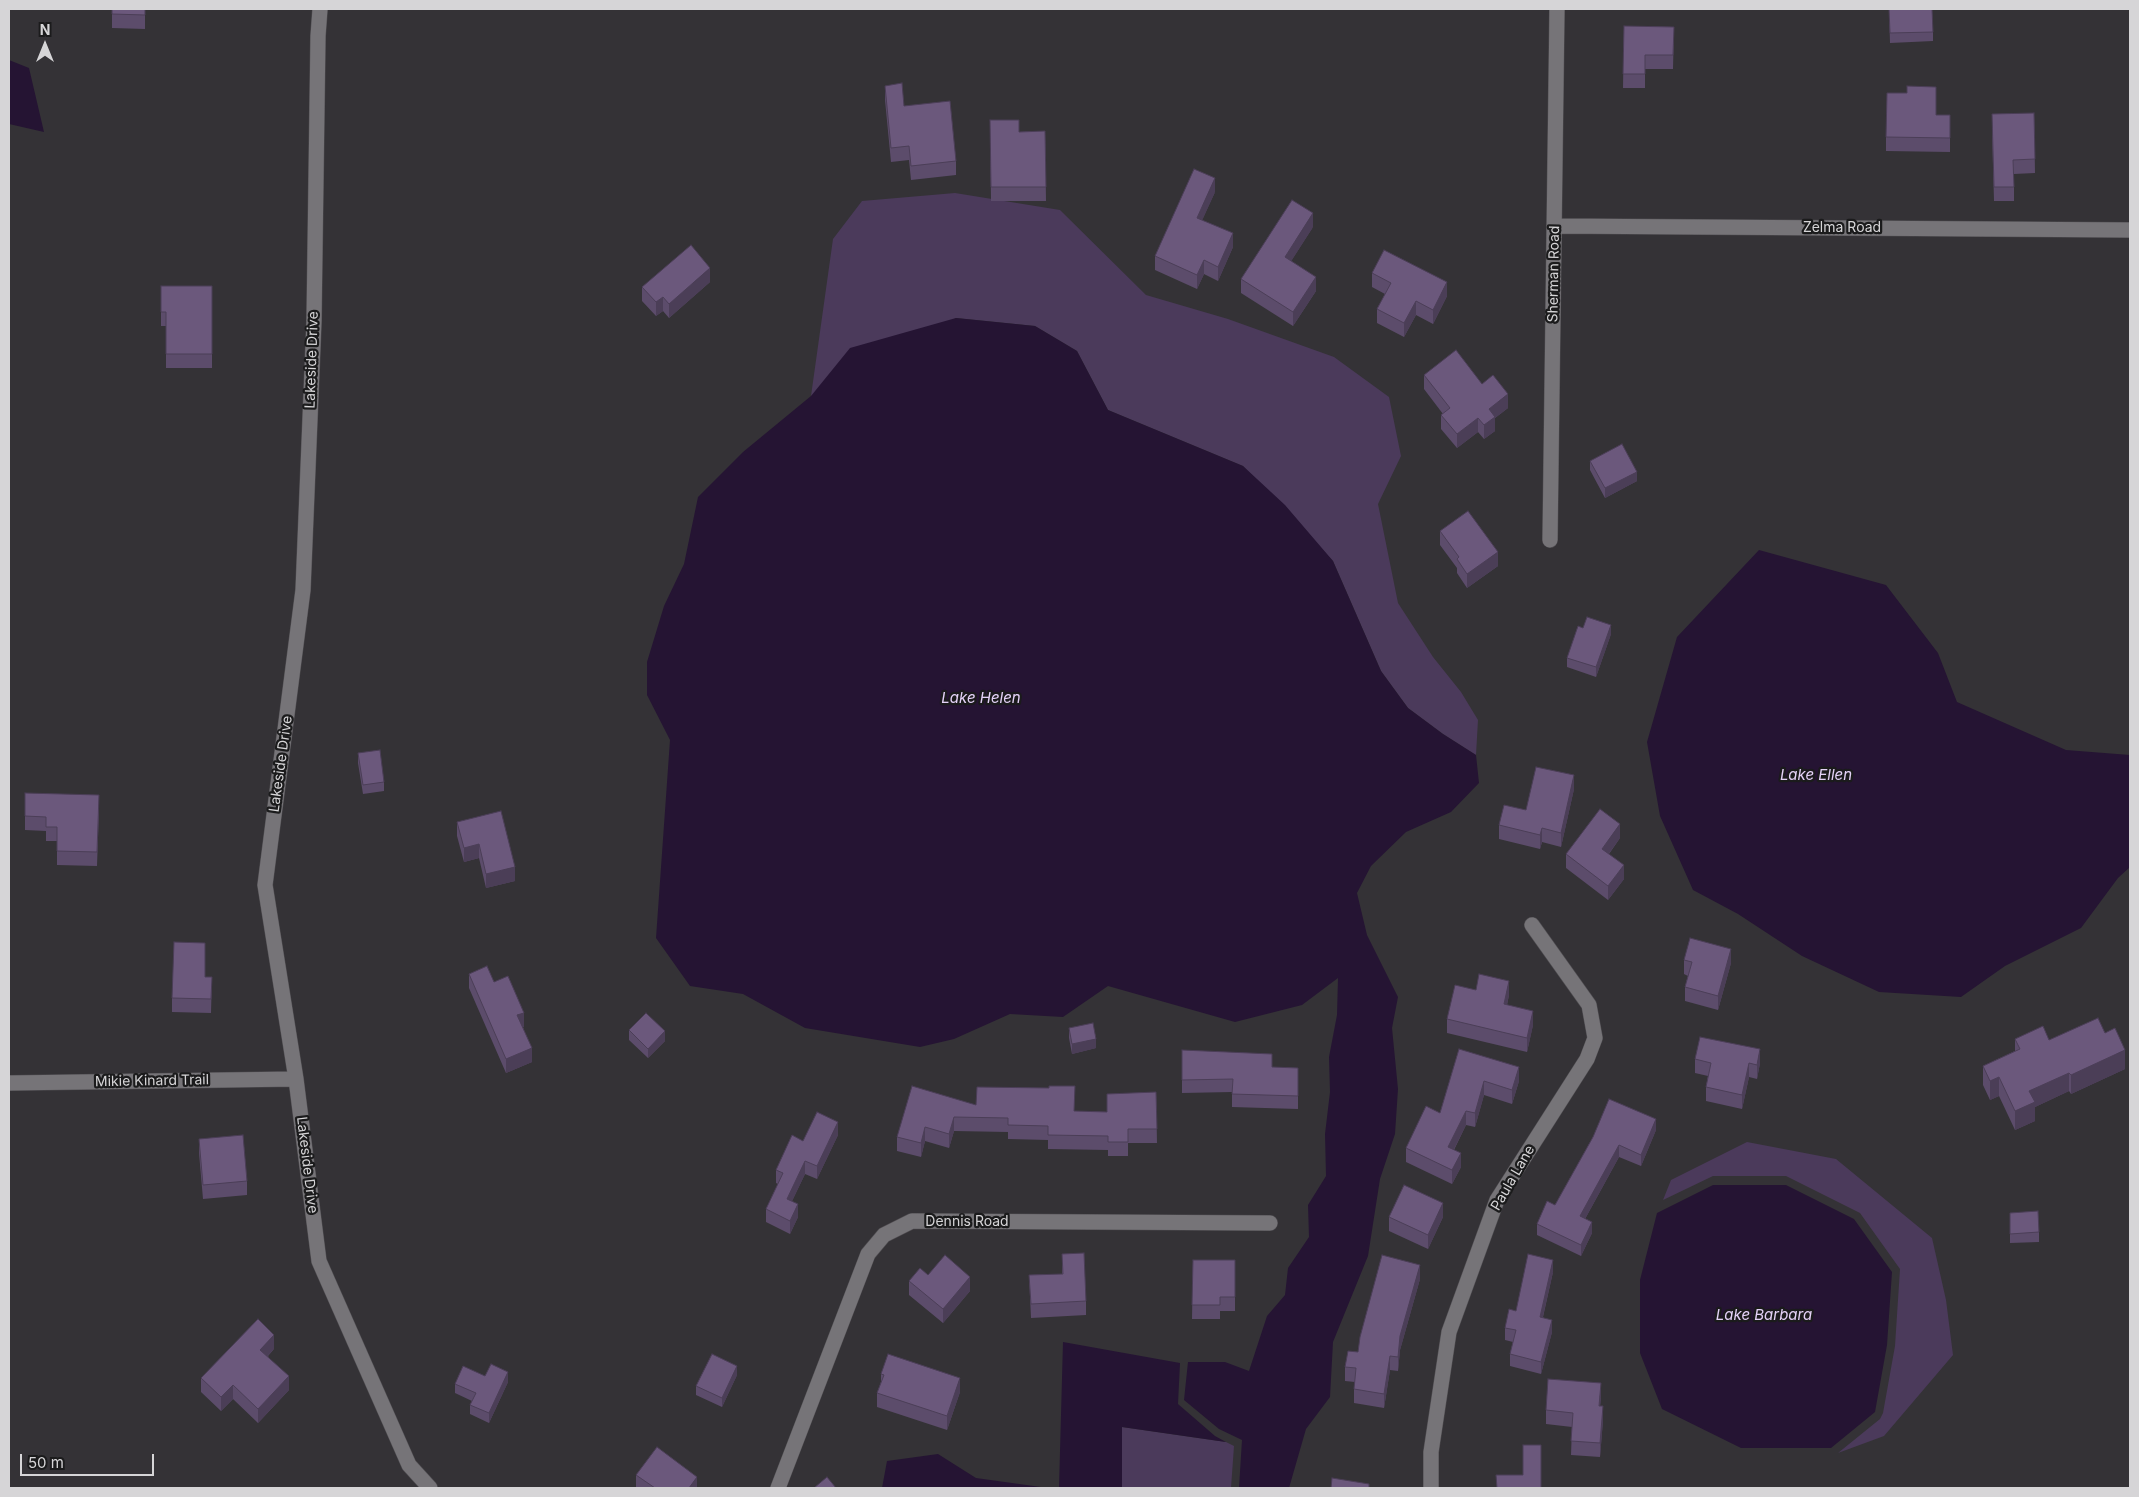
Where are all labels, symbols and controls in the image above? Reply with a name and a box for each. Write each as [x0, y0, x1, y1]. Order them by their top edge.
north arrow [20, 20, 70, 70]
text: N [40, 21, 50, 38]
street label: Zelma Road [1803, 220, 1881, 236]
street label: Sherman Road [1545, 225, 1563, 323]
street label: Lakeside Drive [302, 311, 322, 409]
water label: Lake Helen [941, 689, 1021, 707]
street label: Lakeside Drive [266, 715, 296, 813]
water label: Lake Ellen [1780, 766, 1852, 784]
street label: Mikie Kinard Trail [95, 1072, 209, 1090]
street label: Lakeside Drive [293, 1116, 321, 1214]
street label: Paula Lane [1488, 1142, 1538, 1214]
street label: Dennis Road [925, 1214, 1009, 1230]
water label: Lake Barbara [1716, 1306, 1812, 1324]
scale bar [22, 1444, 156, 1476]
text: 50 m [28, 1453, 64, 1472]

